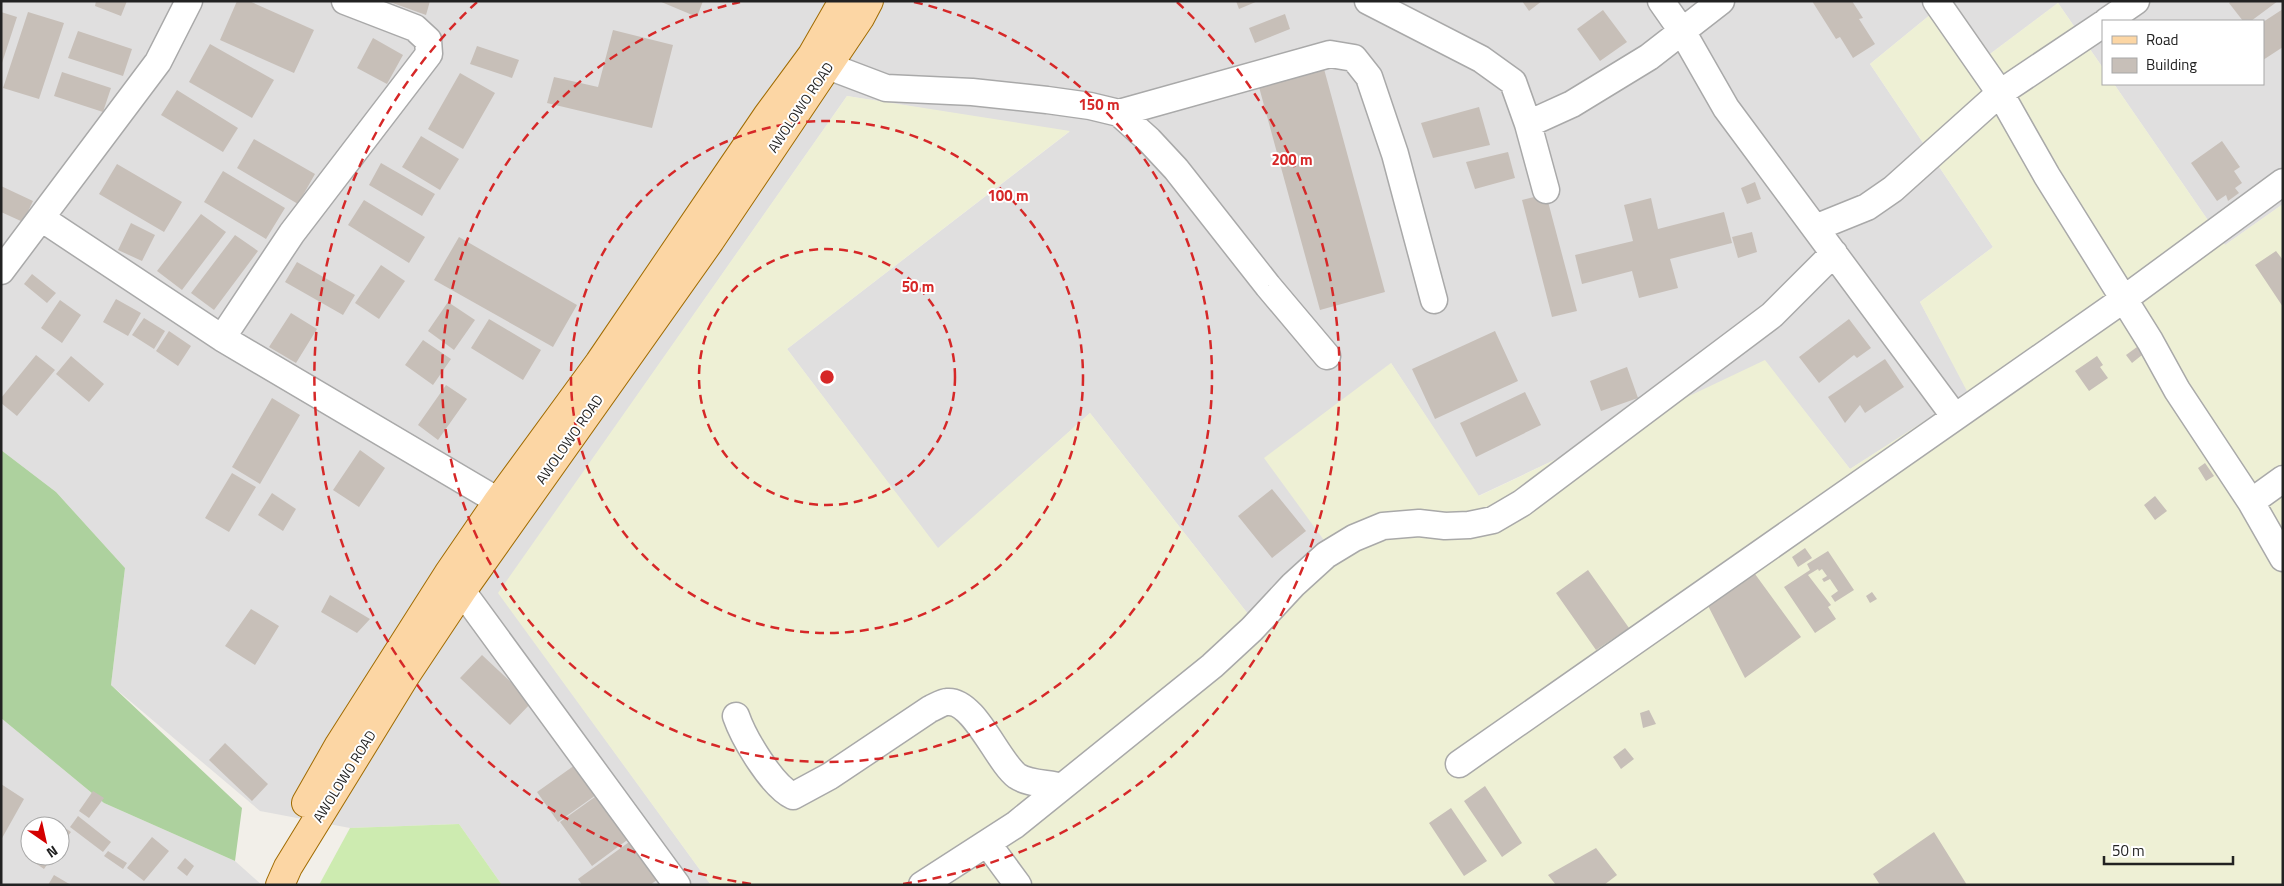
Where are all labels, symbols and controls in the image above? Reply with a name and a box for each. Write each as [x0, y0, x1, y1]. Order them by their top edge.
legend [2102, 20, 2264, 85]
text: Road [2146, 28, 2178, 51]
text: Building [2146, 53, 2197, 76]
street label: AWOLOWO ROAD [762, 58, 838, 156]
text: 150 m [1078, 93, 1120, 116]
text: 200 m [1271, 148, 1313, 171]
text: 100 m [987, 184, 1029, 207]
text: 50 m [902, 275, 934, 298]
centre of rings [818, 368, 836, 386]
street label: AWOLOWO ROAD [530, 390, 608, 488]
street label: AWOLOWO ROAD [307, 726, 381, 826]
north arrow [20, 816, 70, 866]
scale bar [2104, 834, 2233, 866]
text: 50 m [2112, 839, 2145, 862]
text: N [43, 841, 62, 864]

